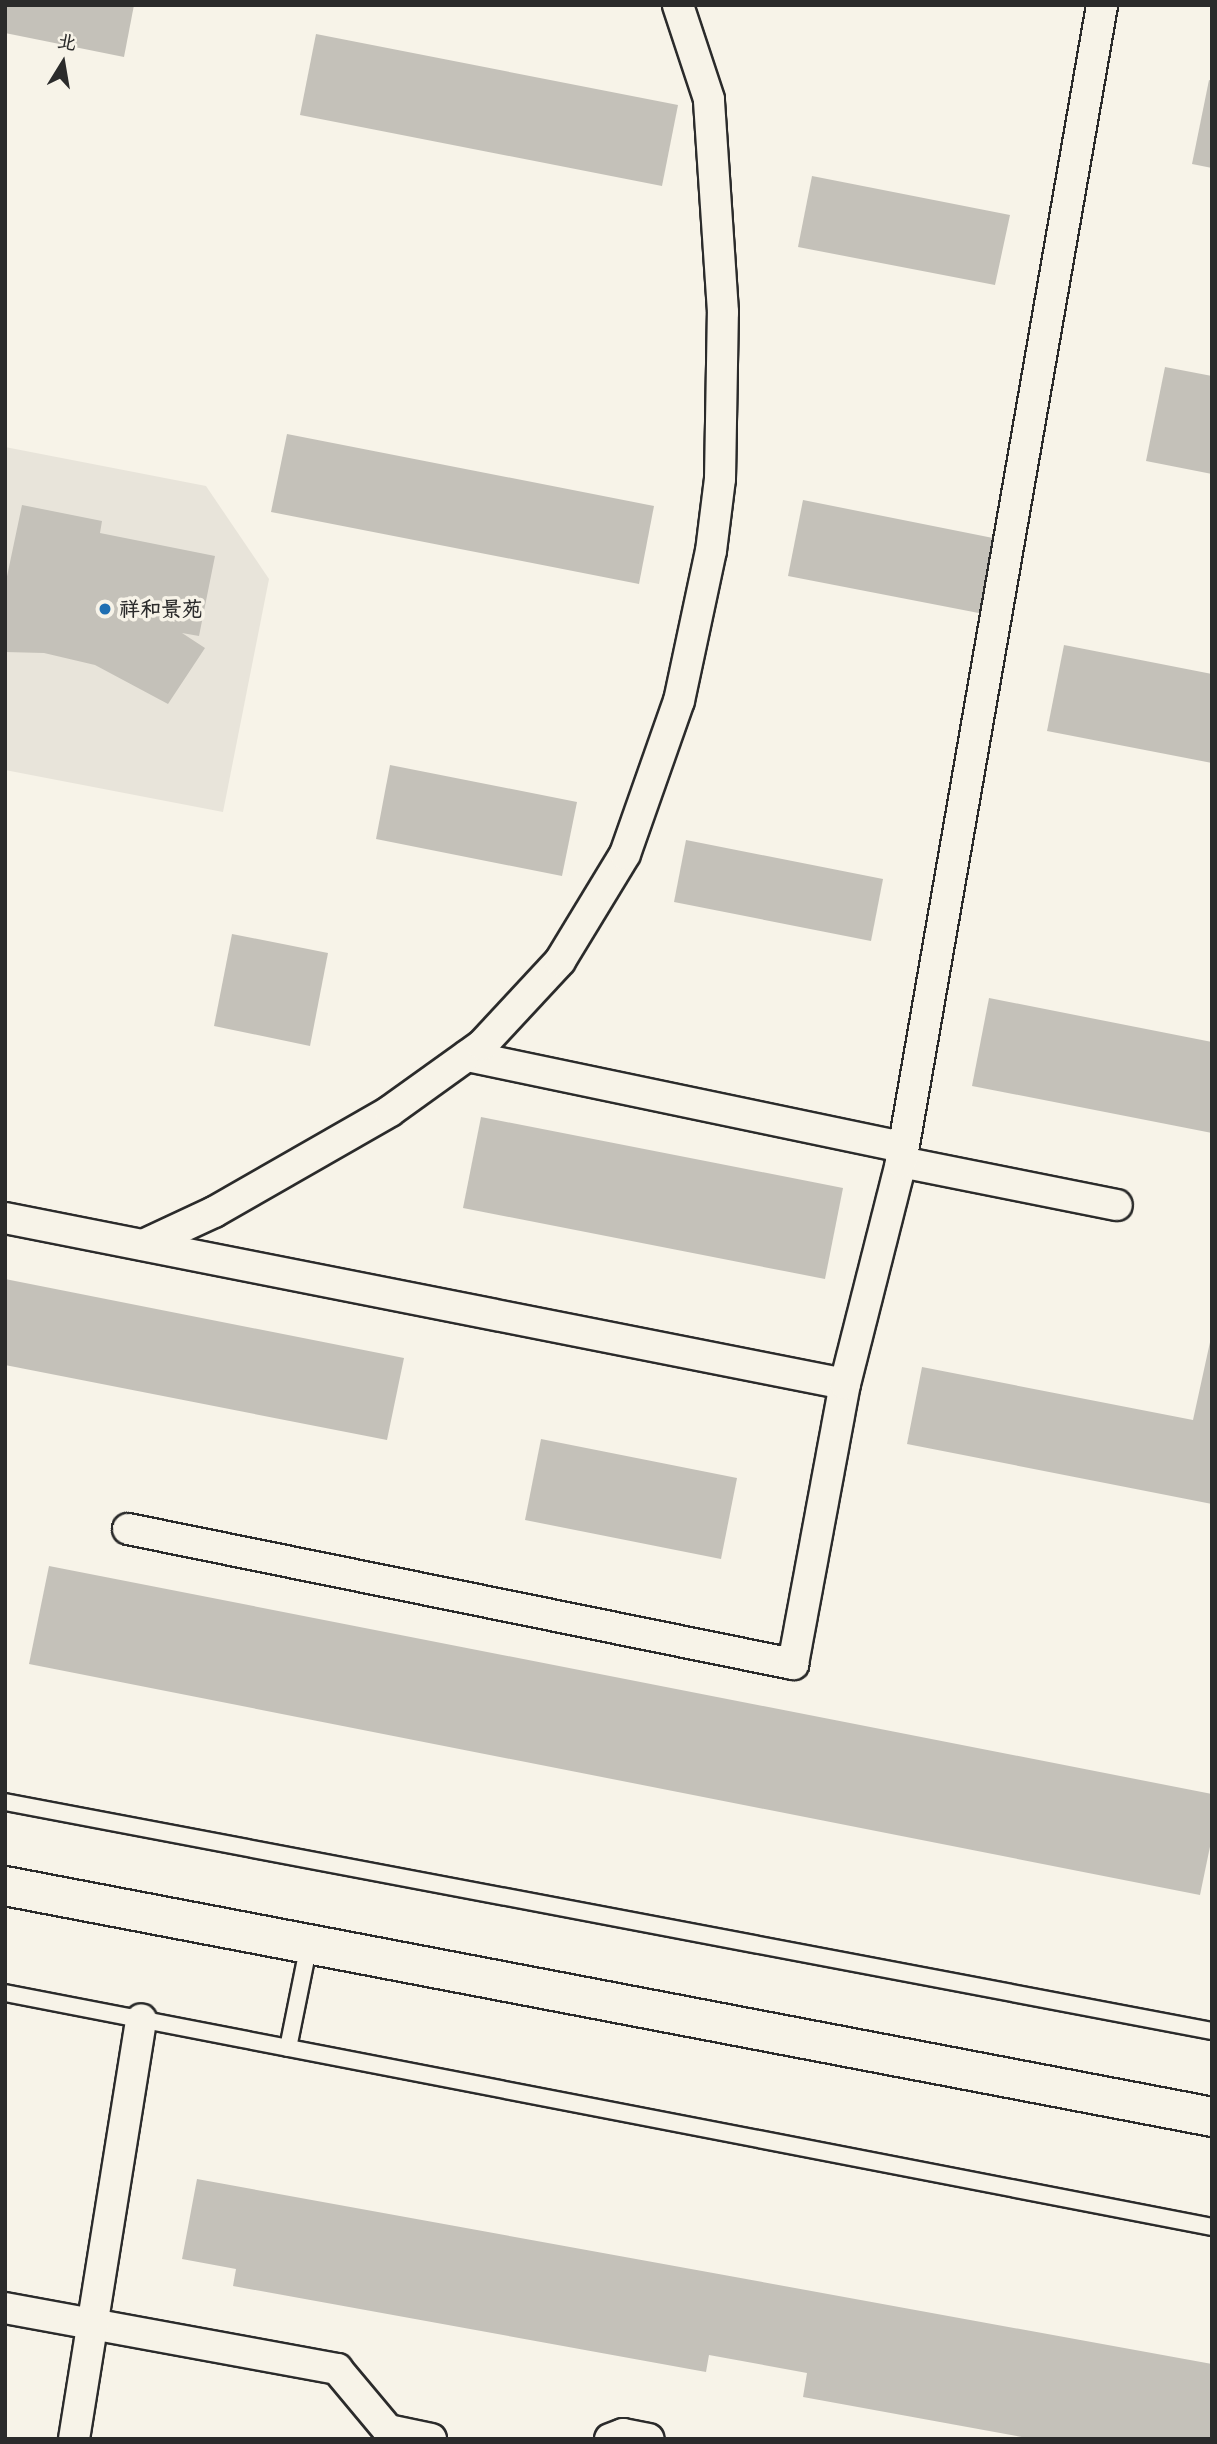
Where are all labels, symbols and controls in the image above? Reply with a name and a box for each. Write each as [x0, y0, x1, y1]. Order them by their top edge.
north arrow [28, 28, 98, 98]
text: 北 [56, 30, 78, 55]
place label: 祥和景苑 [119, 596, 203, 622]
marker: 祥和景苑 [97, 601, 113, 617]

